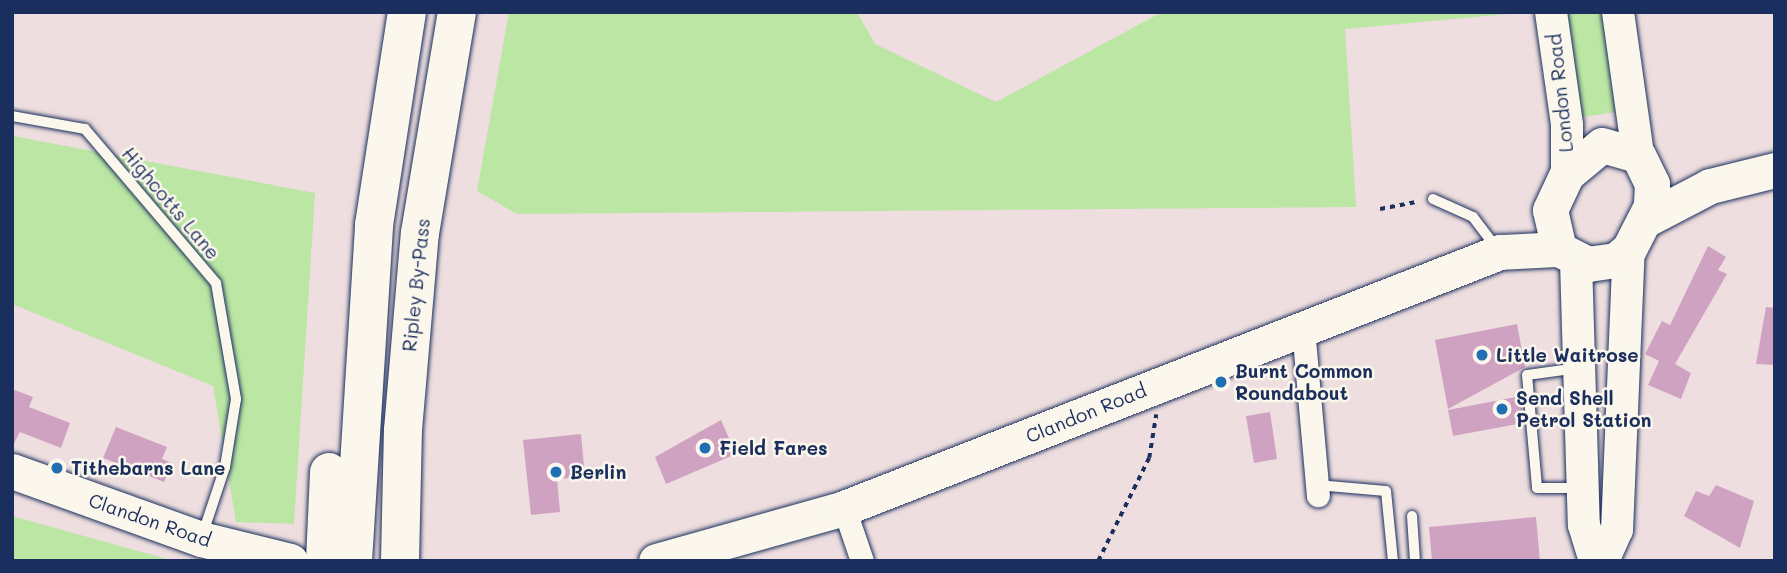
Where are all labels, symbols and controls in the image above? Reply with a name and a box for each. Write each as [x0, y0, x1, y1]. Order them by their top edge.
street label: London Road [1542, 33, 1578, 153]
street label: Highcotts Lane [117, 142, 225, 264]
street label: Ripley By-Pass [398, 217, 434, 353]
place label: Little Waitrose [1496, 344, 1639, 366]
marker: Little Waitrose [1474, 347, 1490, 363]
place label: Burnt Common Roundabout [1235, 360, 1373, 404]
marker: Burnt Common Roundabout [1213, 374, 1229, 390]
street label: Clandon Road [1022, 378, 1150, 448]
place label: Send Shell Petrol Station [1516, 387, 1651, 431]
marker: Send Shell Petrol Station [1494, 401, 1510, 417]
place label: Field Fares [719, 437, 828, 459]
marker: Field Fares [697, 440, 713, 456]
place label: Tithebarns Lane [71, 457, 225, 479]
marker: Tithebarns Lane [49, 460, 65, 476]
place label: Berlin [570, 461, 626, 483]
marker: Berlin [548, 464, 564, 480]
street label: Clandon Road [86, 488, 214, 552]

